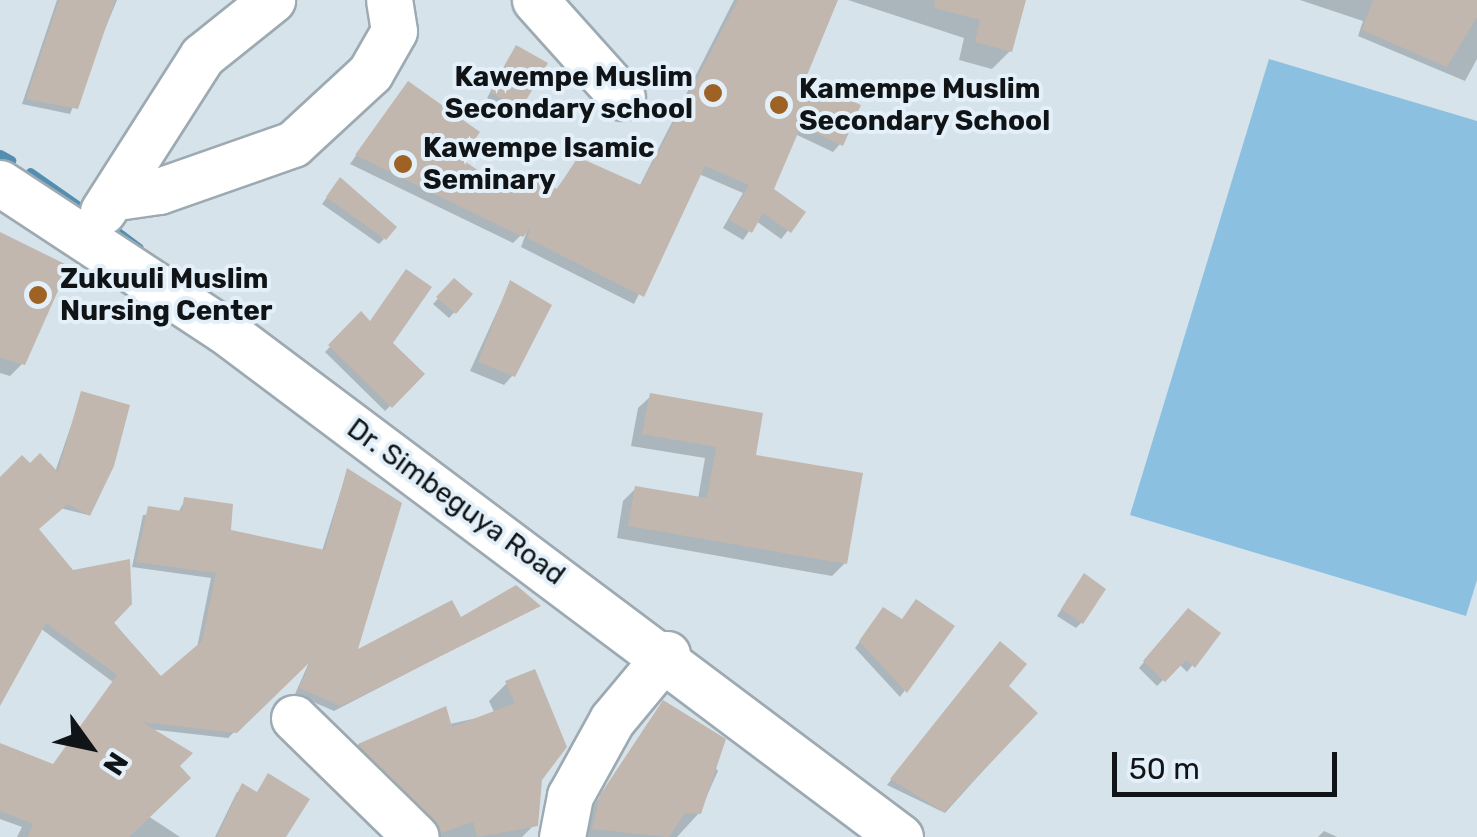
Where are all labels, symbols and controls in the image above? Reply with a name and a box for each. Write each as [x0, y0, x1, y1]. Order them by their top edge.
place label: Kawempe Muslim Secondary school [444, 60, 693, 126]
place label: Kamempe Muslim Secondary School [799, 72, 1051, 138]
marker: Kawempe Muslim Secondary school [702, 82, 724, 104]
marker: Kamempe Muslim Secondary School [768, 94, 790, 116]
place label: Kawempe Isamic Seminary [423, 131, 655, 197]
marker: Kawempe Isamic Seminary [392, 153, 414, 175]
place label: Zukuuli Muslim Nursing Center [60, 262, 273, 328]
marker: Zukuuli Muslim Nursing Center [25, 282, 51, 308]
street label: Dr. Simbeguya Road [341, 412, 571, 592]
north arrow [40, 697, 140, 797]
scale bar [1117, 732, 1342, 794]
text: N [96, 746, 135, 781]
text: 50 m [1129, 751, 1200, 787]

